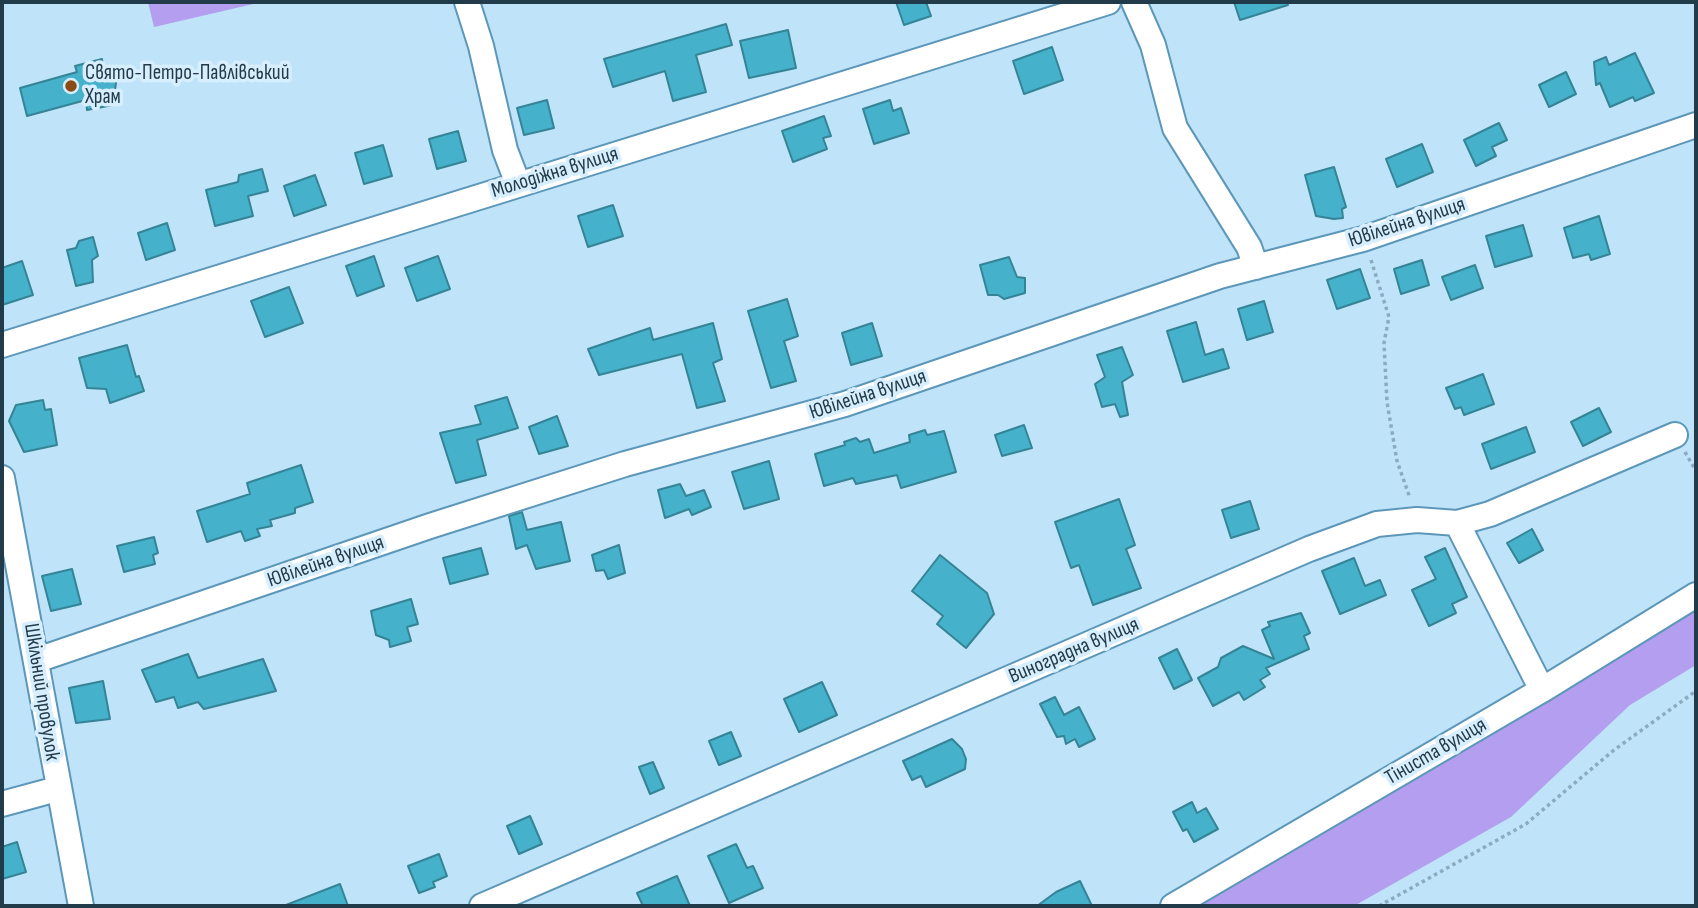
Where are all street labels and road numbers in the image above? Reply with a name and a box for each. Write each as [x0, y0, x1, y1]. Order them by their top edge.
street label: Молодіжна вулиця [489, 142, 621, 204]
street label: Ювілейна вулиця [1345, 192, 1469, 254]
street label: Ювілейна вулиця [806, 364, 930, 426]
street label: Ювілейна вулиця [265, 530, 387, 594]
street label: Виноградна вулиця [1005, 612, 1143, 690]
street label: Шкільний провулок [18, 622, 64, 762]
street label: Тіниста вулиця [1381, 713, 1491, 791]

